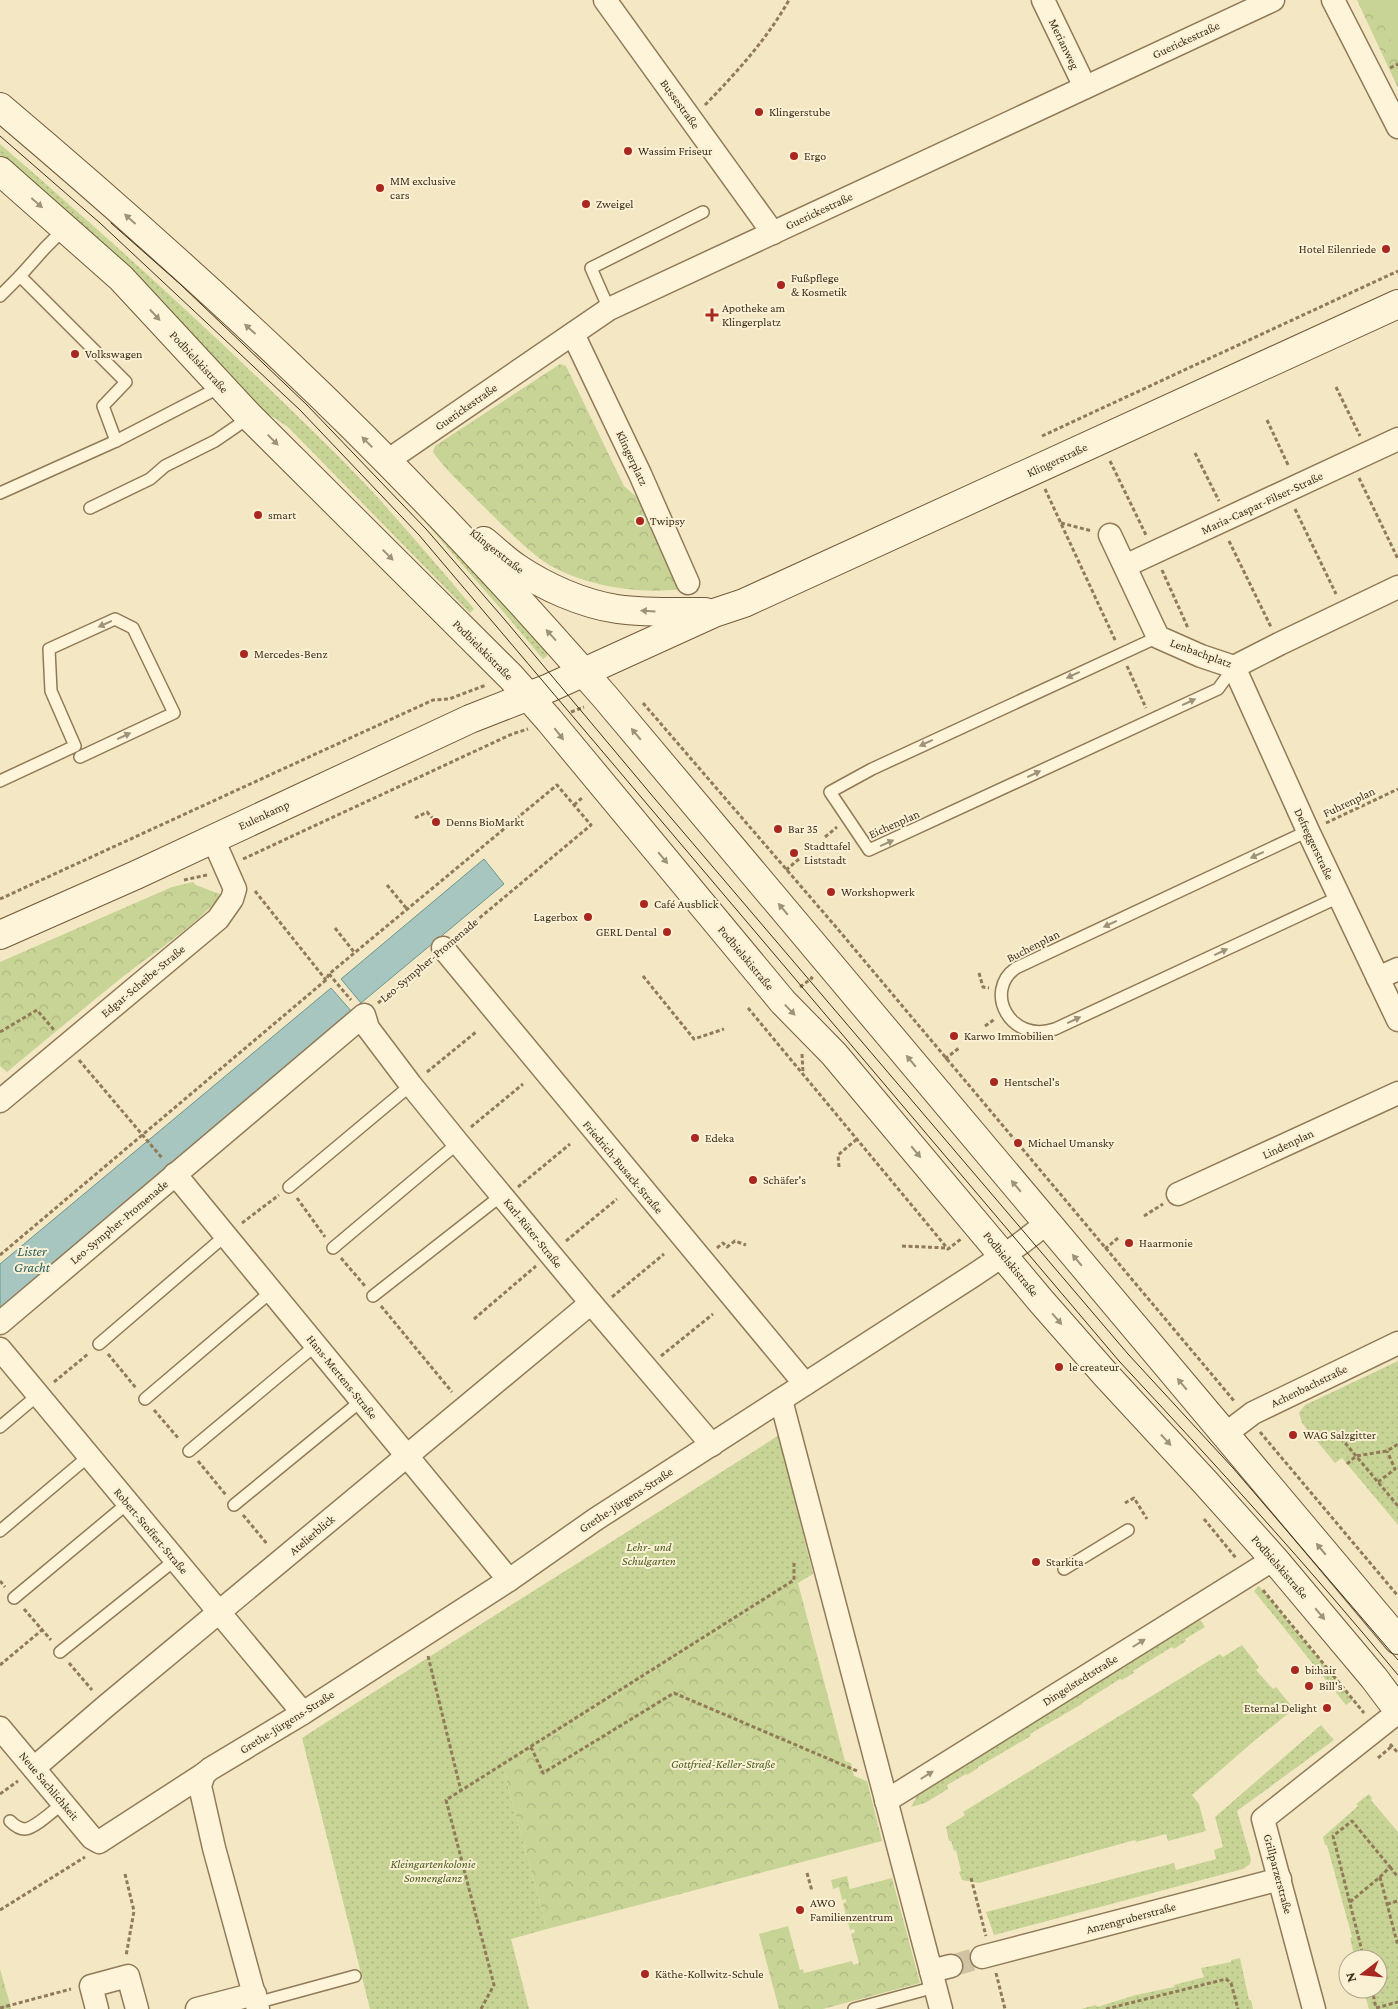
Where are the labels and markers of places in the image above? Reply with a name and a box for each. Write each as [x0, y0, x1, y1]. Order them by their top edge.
place label: Klingerstube [769, 105, 830, 119]
marker: Klingerstube [753, 106, 765, 118]
place label: Wassim Friseur [638, 144, 713, 158]
marker: Wassim Friseur [622, 145, 634, 157]
place label: Ergo [804, 149, 826, 163]
marker: Ergo [788, 150, 800, 162]
place label: MM exclusive cars [390, 174, 456, 202]
marker: MM exclusive cars [374, 182, 386, 194]
place label: Zweigel [596, 197, 633, 211]
marker: Zweigel [580, 198, 592, 210]
place label: Hotel Eilenriede [1299, 242, 1376, 256]
marker: Hotel Eilenriede [1380, 243, 1392, 255]
place label: Fußpflege & Kosmetik [791, 271, 847, 299]
marker: Fußpflege & Kosmetik [775, 279, 787, 291]
place label: Apotheke am Klingerplatz [722, 301, 785, 329]
marker: Apotheke am Klingerplatz [706, 309, 718, 321]
place label: Volkswagen [85, 347, 143, 361]
marker: Volkswagen [69, 348, 81, 360]
place label: smart [268, 508, 297, 522]
marker: smart [252, 509, 264, 521]
place label: Twipsy [650, 514, 685, 528]
marker: Twipsy [634, 515, 646, 527]
place label: Mercedes-Benz [254, 647, 327, 661]
marker: Mercedes-Benz [238, 648, 250, 660]
place label: Denns BioMarkt [446, 815, 525, 829]
marker: Denns BioMarkt [430, 816, 442, 828]
place label: Bar 35 [788, 822, 818, 836]
marker: Bar 35 [772, 823, 784, 835]
place label: Stadttafel Liststadt [804, 839, 851, 867]
marker: Stadttafel Liststadt [788, 847, 800, 859]
place label: Workshopwerk [841, 885, 915, 899]
marker: Workshopwerk [825, 886, 837, 898]
place label: Café Ausblick [654, 897, 719, 911]
marker: Café Ausblick [638, 898, 650, 910]
place label: Lagerbox [534, 910, 578, 924]
marker: Lagerbox [582, 911, 594, 923]
place label: GERL Dental [596, 925, 657, 939]
marker: GERL Dental [661, 926, 673, 938]
place label: Karwo Immobilien [964, 1029, 1054, 1043]
marker: Karwo Immobilien [948, 1030, 960, 1042]
place label: Hentschel's [1004, 1075, 1060, 1089]
marker: Hentschel's [988, 1076, 1000, 1088]
place label: Edeka [705, 1131, 735, 1145]
marker: Edeka [689, 1132, 701, 1144]
place label: Michael Umansky [1028, 1136, 1114, 1150]
marker: Michael Umansky [1012, 1137, 1024, 1149]
place label: Schäfer's [763, 1173, 806, 1187]
marker: Schäfer's [747, 1174, 759, 1186]
place label: Haarmonie [1139, 1236, 1193, 1250]
marker: Haarmonie [1123, 1237, 1135, 1249]
place label: le createur [1069, 1360, 1120, 1374]
marker: le createur [1053, 1361, 1065, 1373]
place label: WAG Salzgitter [1303, 1428, 1377, 1442]
marker: WAG Salzgitter [1287, 1429, 1299, 1441]
place label: Starkita [1046, 1555, 1084, 1569]
marker: Starkita [1030, 1556, 1042, 1568]
place label: bi:hair [1305, 1663, 1337, 1677]
marker: bi:hair [1289, 1664, 1301, 1676]
place label: Bill's [1319, 1679, 1343, 1693]
marker: Bill's [1303, 1680, 1315, 1692]
place label: Eternal Delight [1244, 1701, 1318, 1715]
marker: Eternal Delight [1321, 1702, 1333, 1714]
place label: AWO Familienzentrum [810, 1896, 893, 1924]
marker: AWO Familienzentrum [794, 1904, 806, 1916]
place label: Käthe-Kollwitz-Schule [655, 1967, 764, 1981]
marker: Käthe-Kollwitz-Schule [639, 1968, 651, 1980]

